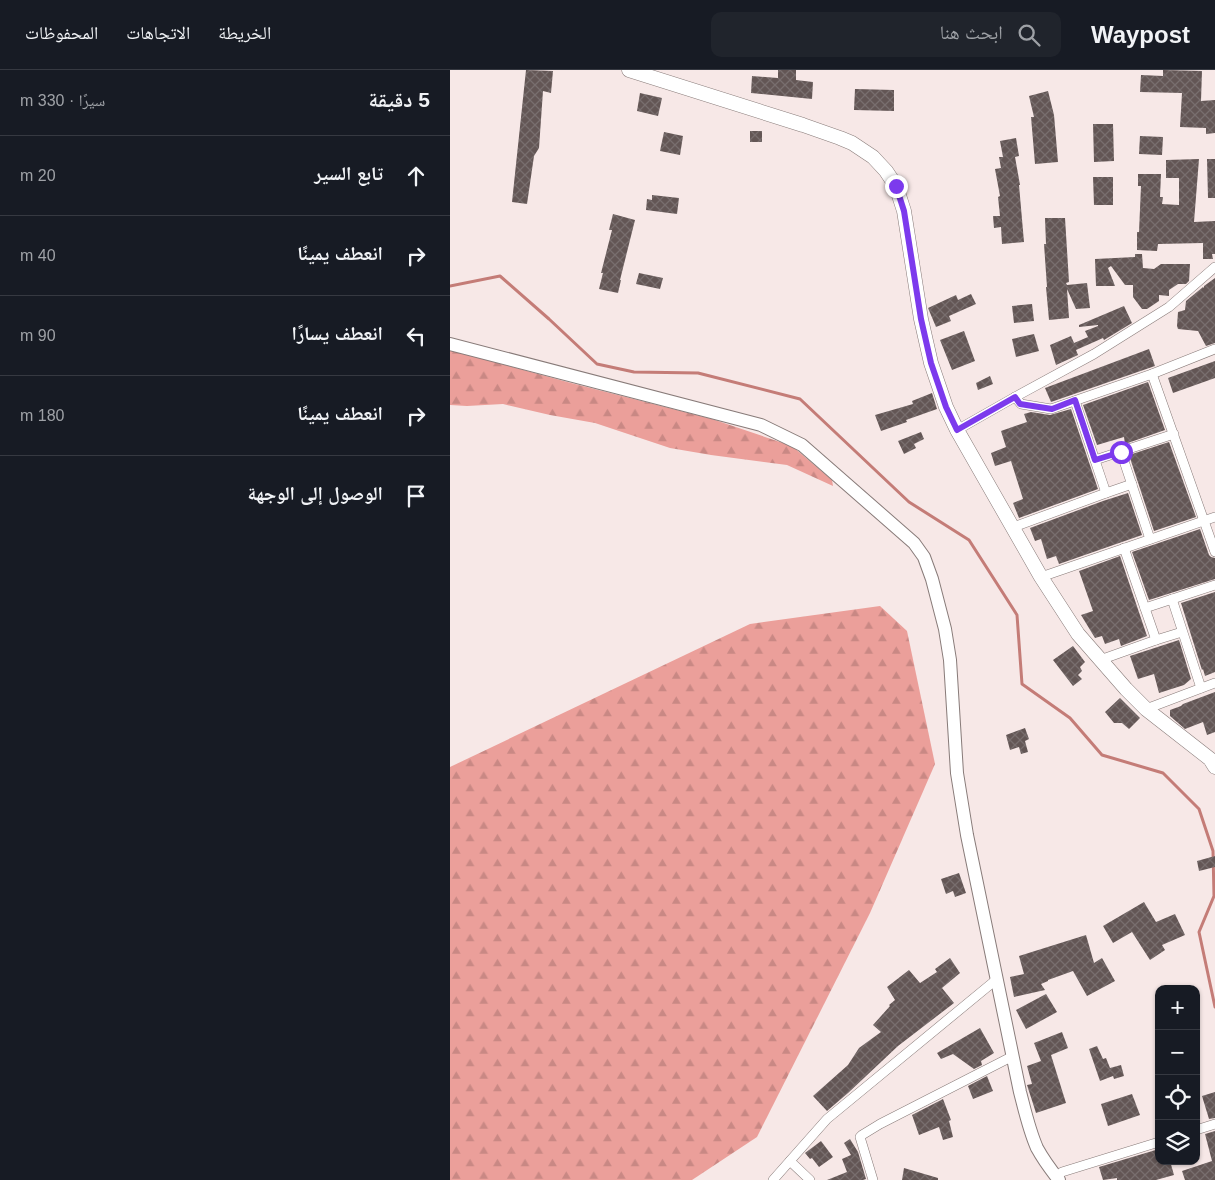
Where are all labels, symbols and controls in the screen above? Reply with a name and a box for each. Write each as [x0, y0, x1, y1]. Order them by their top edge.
search box [711, 12, 1061, 57]
icon: search [1015, 21, 1043, 49]
text: Waypost [1091, 21, 1190, 48]
text: ابحث هنا [940, 22, 1003, 43]
text: المحفوظات [25, 23, 98, 43]
text: الاتجاهات [126, 23, 190, 43]
text: الخريطة [218, 23, 271, 43]
text: 5 دقيقة [368, 88, 430, 111]
text: سيرًا · 330 m [20, 92, 105, 109]
icon: ahead [402, 162, 430, 190]
text: تابع السير [314, 163, 383, 184]
text: 20 m [20, 167, 56, 184]
route end [885, 175, 908, 198]
icon: right [402, 242, 430, 270]
text: انعطف يمينًا [297, 243, 383, 264]
text: 40 m [20, 247, 56, 264]
icon: left [402, 322, 430, 350]
text: انعطف يسارًا [292, 323, 383, 344]
text: 90 m [20, 327, 56, 344]
icon: right [402, 402, 430, 430]
text: انعطف يمينًا [297, 403, 383, 424]
text: 180 m [20, 407, 64, 424]
route start [1110, 441, 1133, 464]
icon: arrive [402, 482, 430, 510]
text: الوصول إلى الوجهة [247, 483, 383, 504]
map controls [1155, 985, 1200, 1165]
button: + [1155, 985, 1200, 1030]
button: − [1155, 1030, 1200, 1075]
button: locate [1155, 1075, 1200, 1120]
button: layers [1155, 1120, 1200, 1165]

